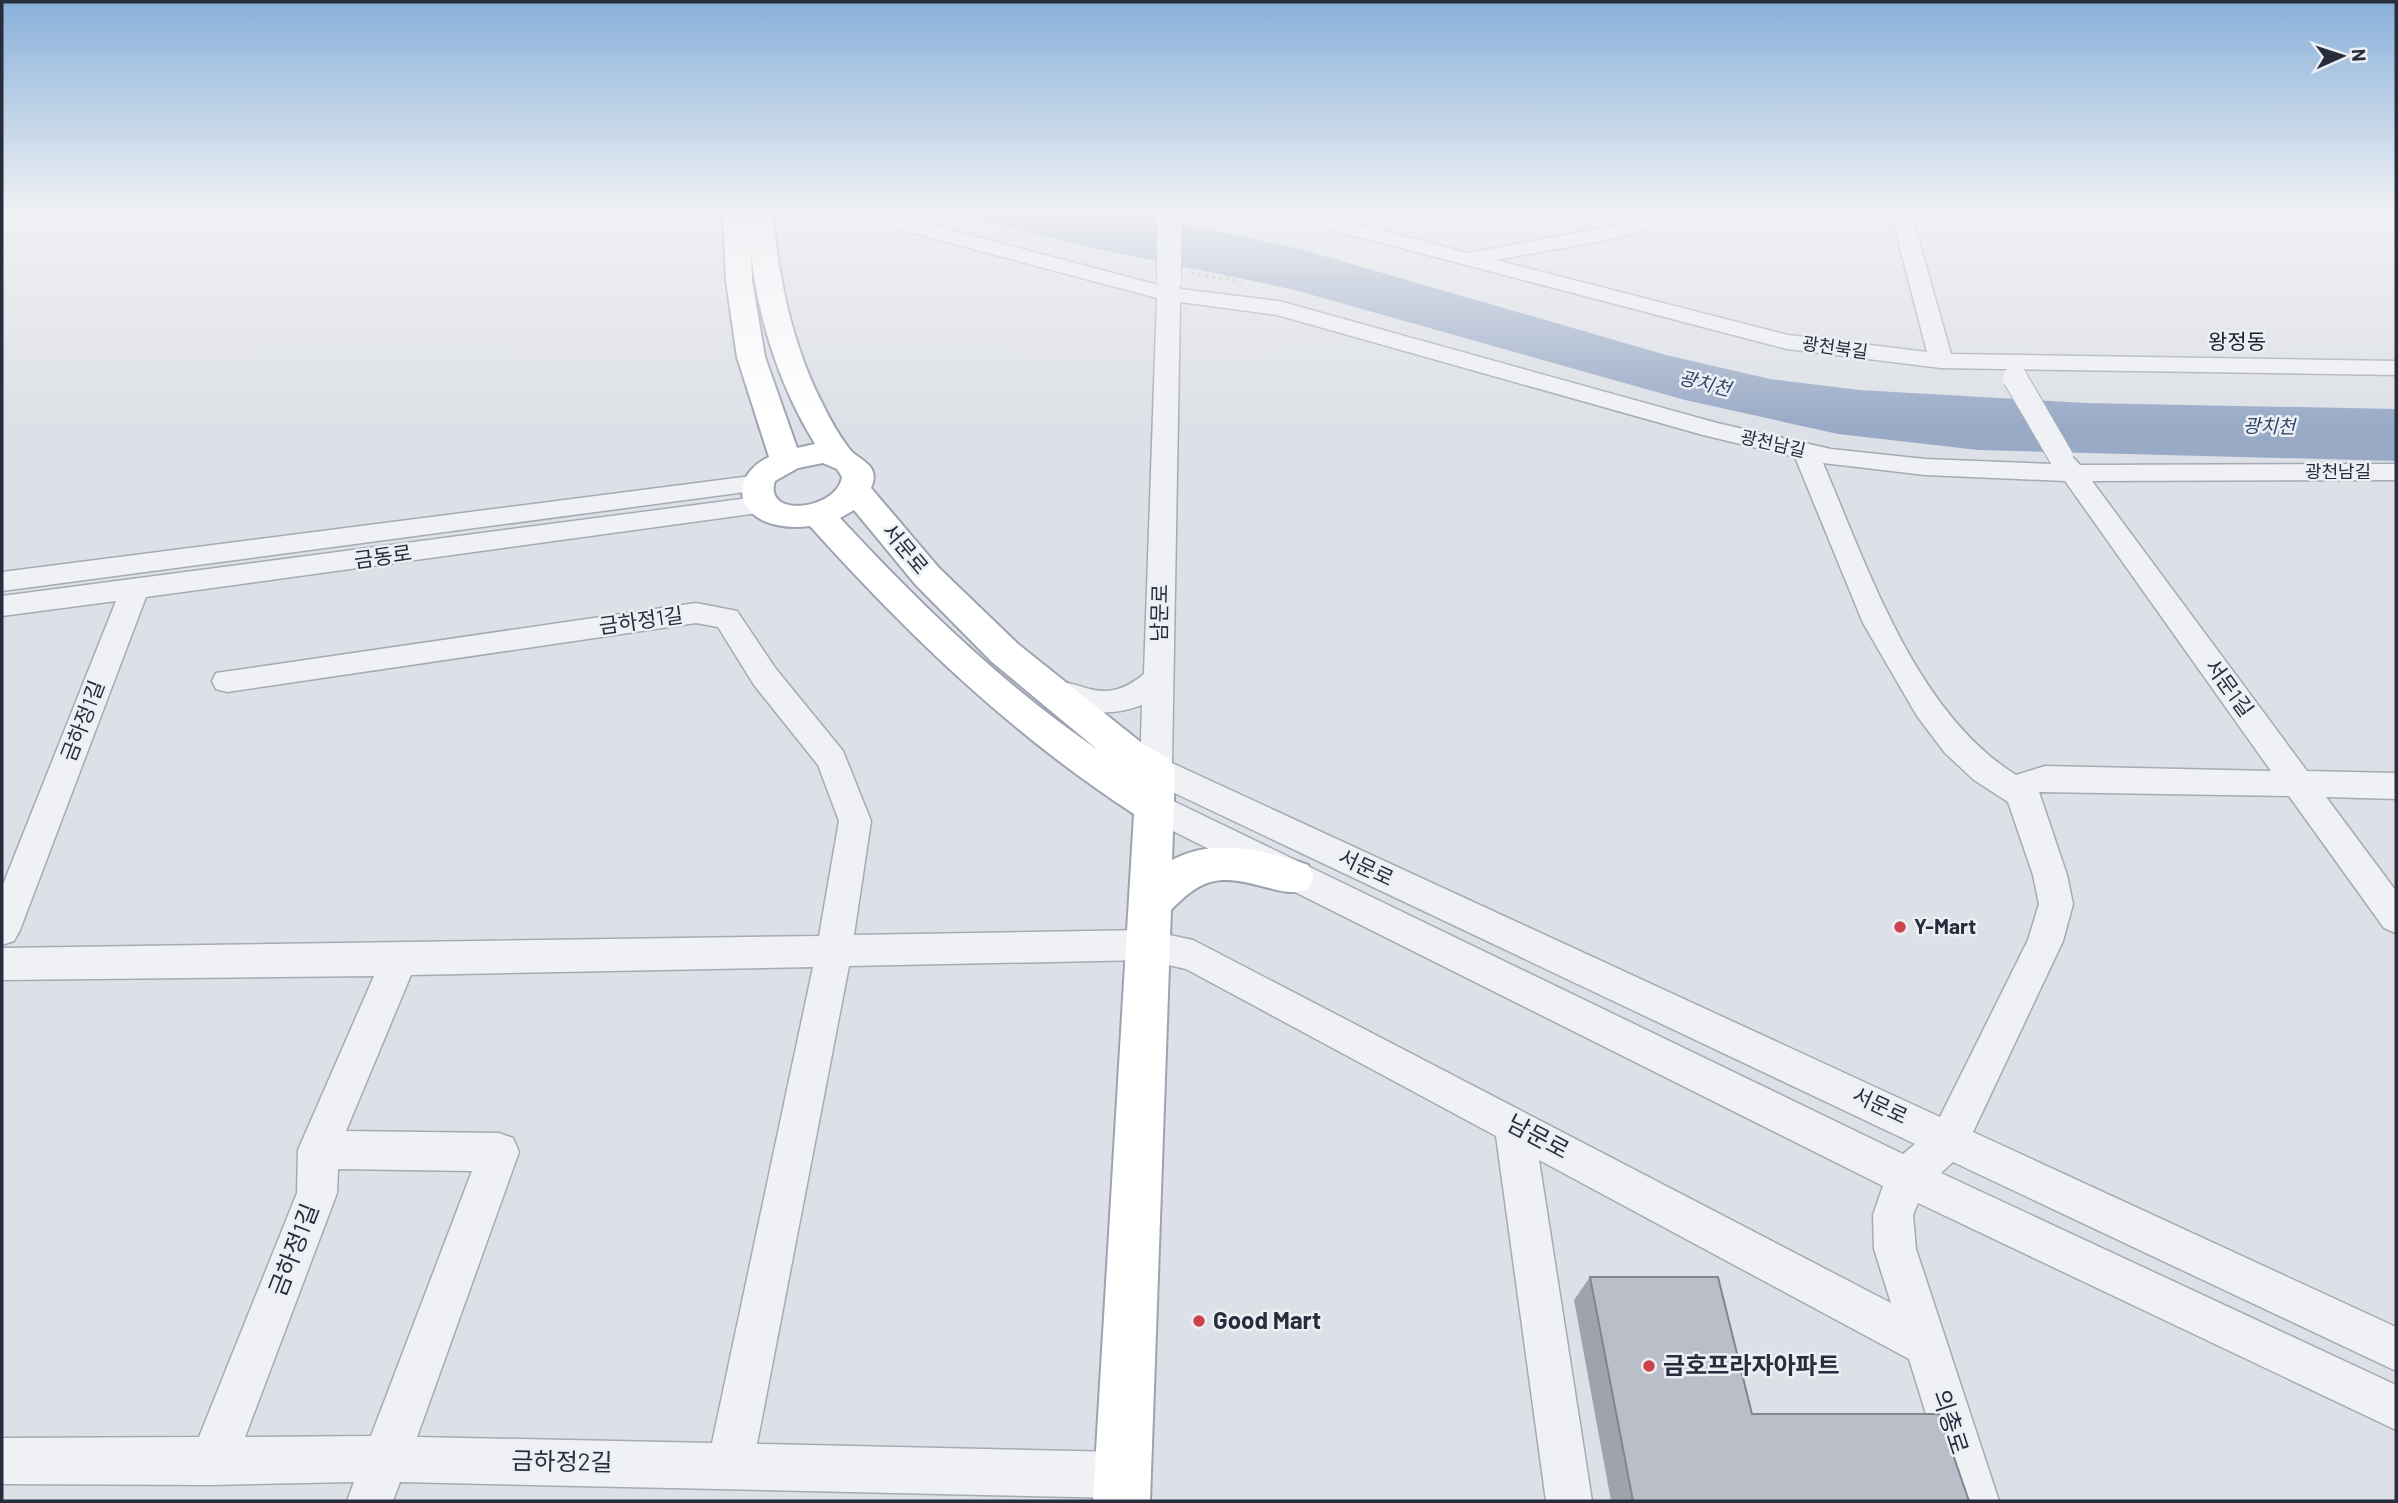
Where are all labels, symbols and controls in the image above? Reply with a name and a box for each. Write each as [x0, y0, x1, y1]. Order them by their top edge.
north arrow [2307, 21, 2377, 91]
text: N [2348, 48, 2371, 62]
district label: 왕정동 [2208, 328, 2266, 353]
street label: 광천북길 [1801, 332, 1869, 363]
water label: 광치천 [1677, 365, 1735, 400]
water label: 광치천 [2243, 414, 2297, 437]
street label: 광천남길 [1738, 425, 1808, 461]
street label: 광천남길 [2305, 460, 2371, 482]
street label: 서문로 [878, 518, 934, 578]
street label: 금동로 [352, 539, 413, 572]
street label: 남문로 [1145, 584, 1172, 642]
street label: 금하정1길 [597, 601, 684, 638]
street label: 서문1길 [2201, 653, 2260, 721]
street label: 금하정1길 [55, 676, 108, 764]
street label: 서문로 [1335, 843, 1398, 890]
place label: Y-Mart [1914, 913, 1976, 938]
marker: Y-Mart [1892, 919, 1908, 935]
street label: 서문로 [1849, 1081, 1912, 1128]
street label: 남문로 [1503, 1107, 1575, 1164]
street label: 금하정1길 [262, 1199, 323, 1300]
place label: Good Mart [1213, 1305, 1321, 1334]
marker: Good Mart [1191, 1313, 1207, 1329]
place label: 금호프라자아파트 [1663, 1350, 1840, 1379]
marker: 금호프라자아파트 [1641, 1358, 1657, 1374]
street label: 의총로 [1927, 1386, 1975, 1458]
street label: 금하정2길 [511, 1445, 613, 1476]

